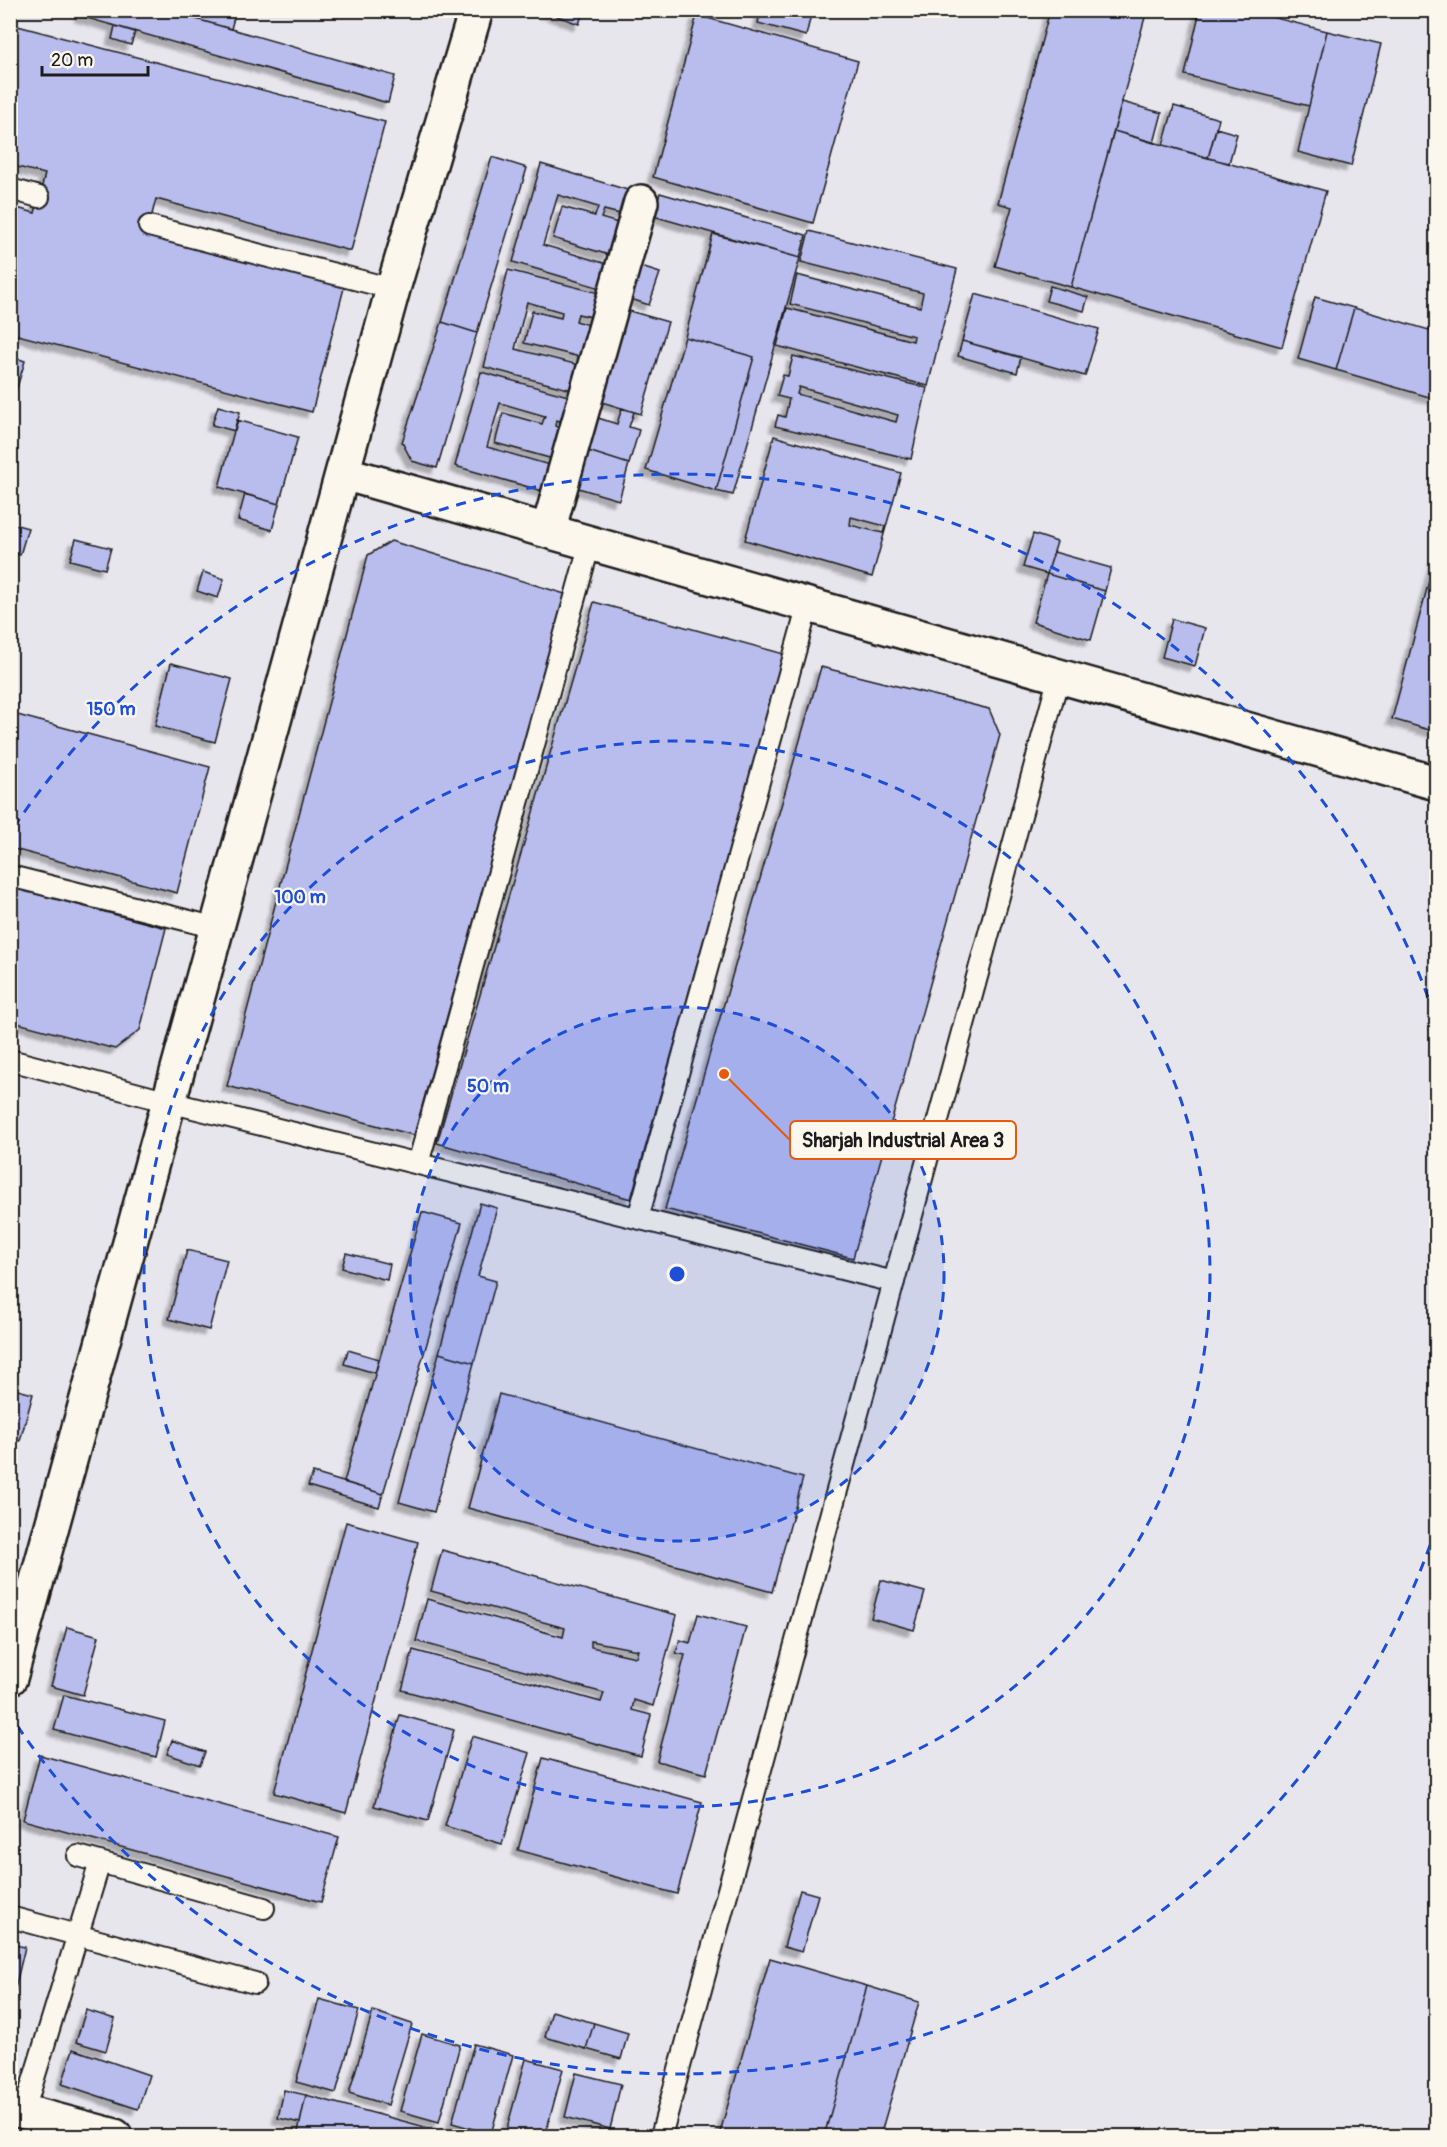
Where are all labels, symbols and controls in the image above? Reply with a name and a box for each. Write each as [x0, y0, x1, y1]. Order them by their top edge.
scale bar [42, 39, 148, 77]
text: 20 m [51, 49, 93, 72]
text: 150 m [87, 698, 136, 721]
text: 100 m [274, 886, 326, 909]
text: 50 m [467, 1075, 509, 1098]
callout: Sharjah Industrial Area 3 [790, 1121, 1016, 1159]
text: Sharjah Industrial Area 3 [802, 1128, 1004, 1153]
centre of rings [667, 1264, 687, 1284]

